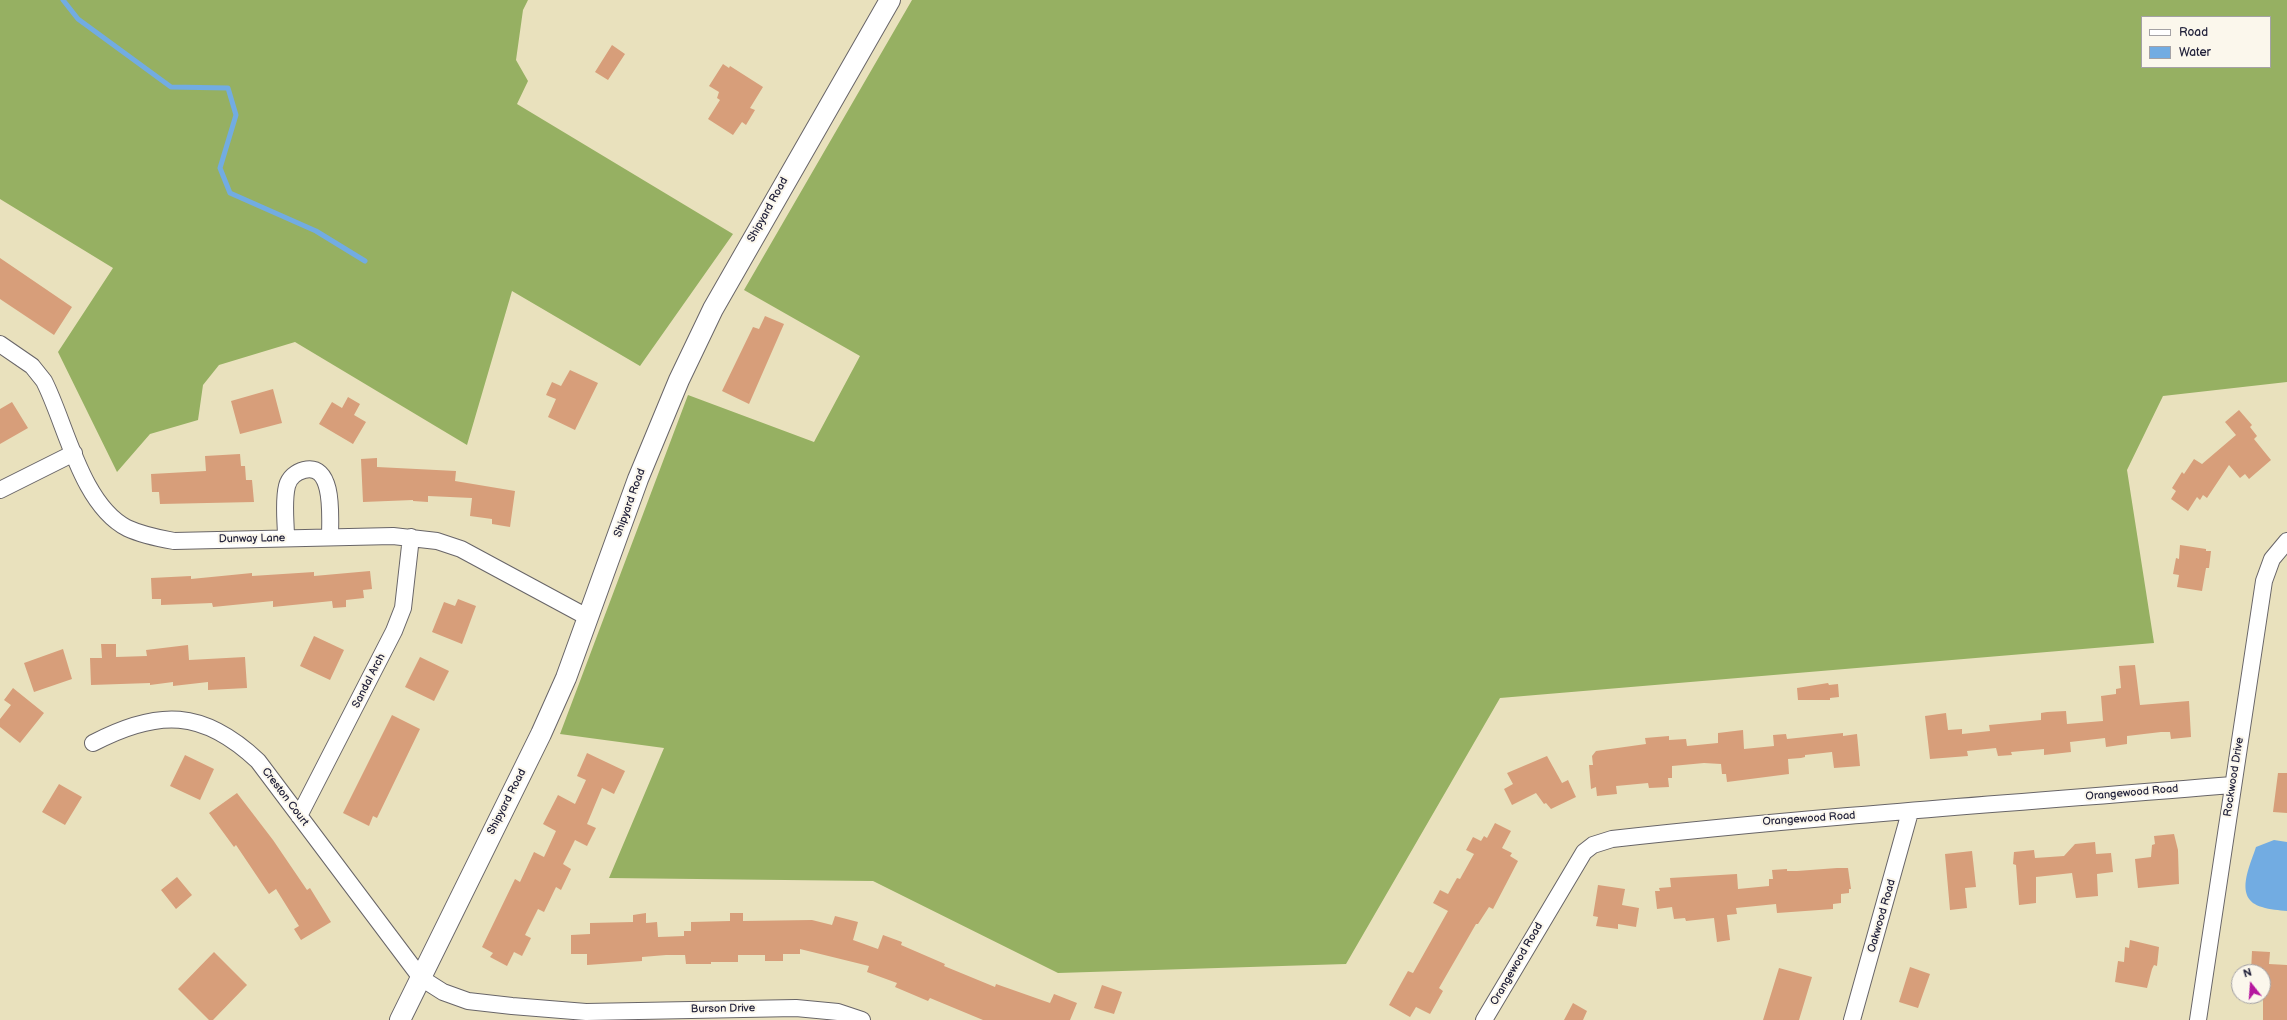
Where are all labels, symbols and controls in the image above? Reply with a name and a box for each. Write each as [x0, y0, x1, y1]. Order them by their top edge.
legend [2141, 16, 2271, 68]
text: Road [2179, 25, 2208, 40]
text: Water [2179, 45, 2211, 60]
street label: Shipyard Road [745, 175, 791, 245]
street label: Shipyard Road [611, 467, 649, 539]
street label: Dunway Lane [219, 532, 285, 546]
street label: Sandal Arch [350, 652, 388, 710]
street label: Rockwood Drive [2221, 736, 2247, 818]
street label: Creston Court [259, 765, 311, 829]
street label: Shipyard Road [485, 767, 529, 837]
street label: Orangewood Road [2085, 782, 2179, 804]
street label: Orangewood Road [1762, 809, 1856, 829]
street label: Oakwood Road [1865, 878, 1899, 954]
street label: Orangewood Road [1488, 920, 1546, 1008]
north arrow [2231, 964, 2271, 1004]
text: N [2242, 966, 2253, 980]
street label: Burson Drive [691, 1002, 755, 1016]

